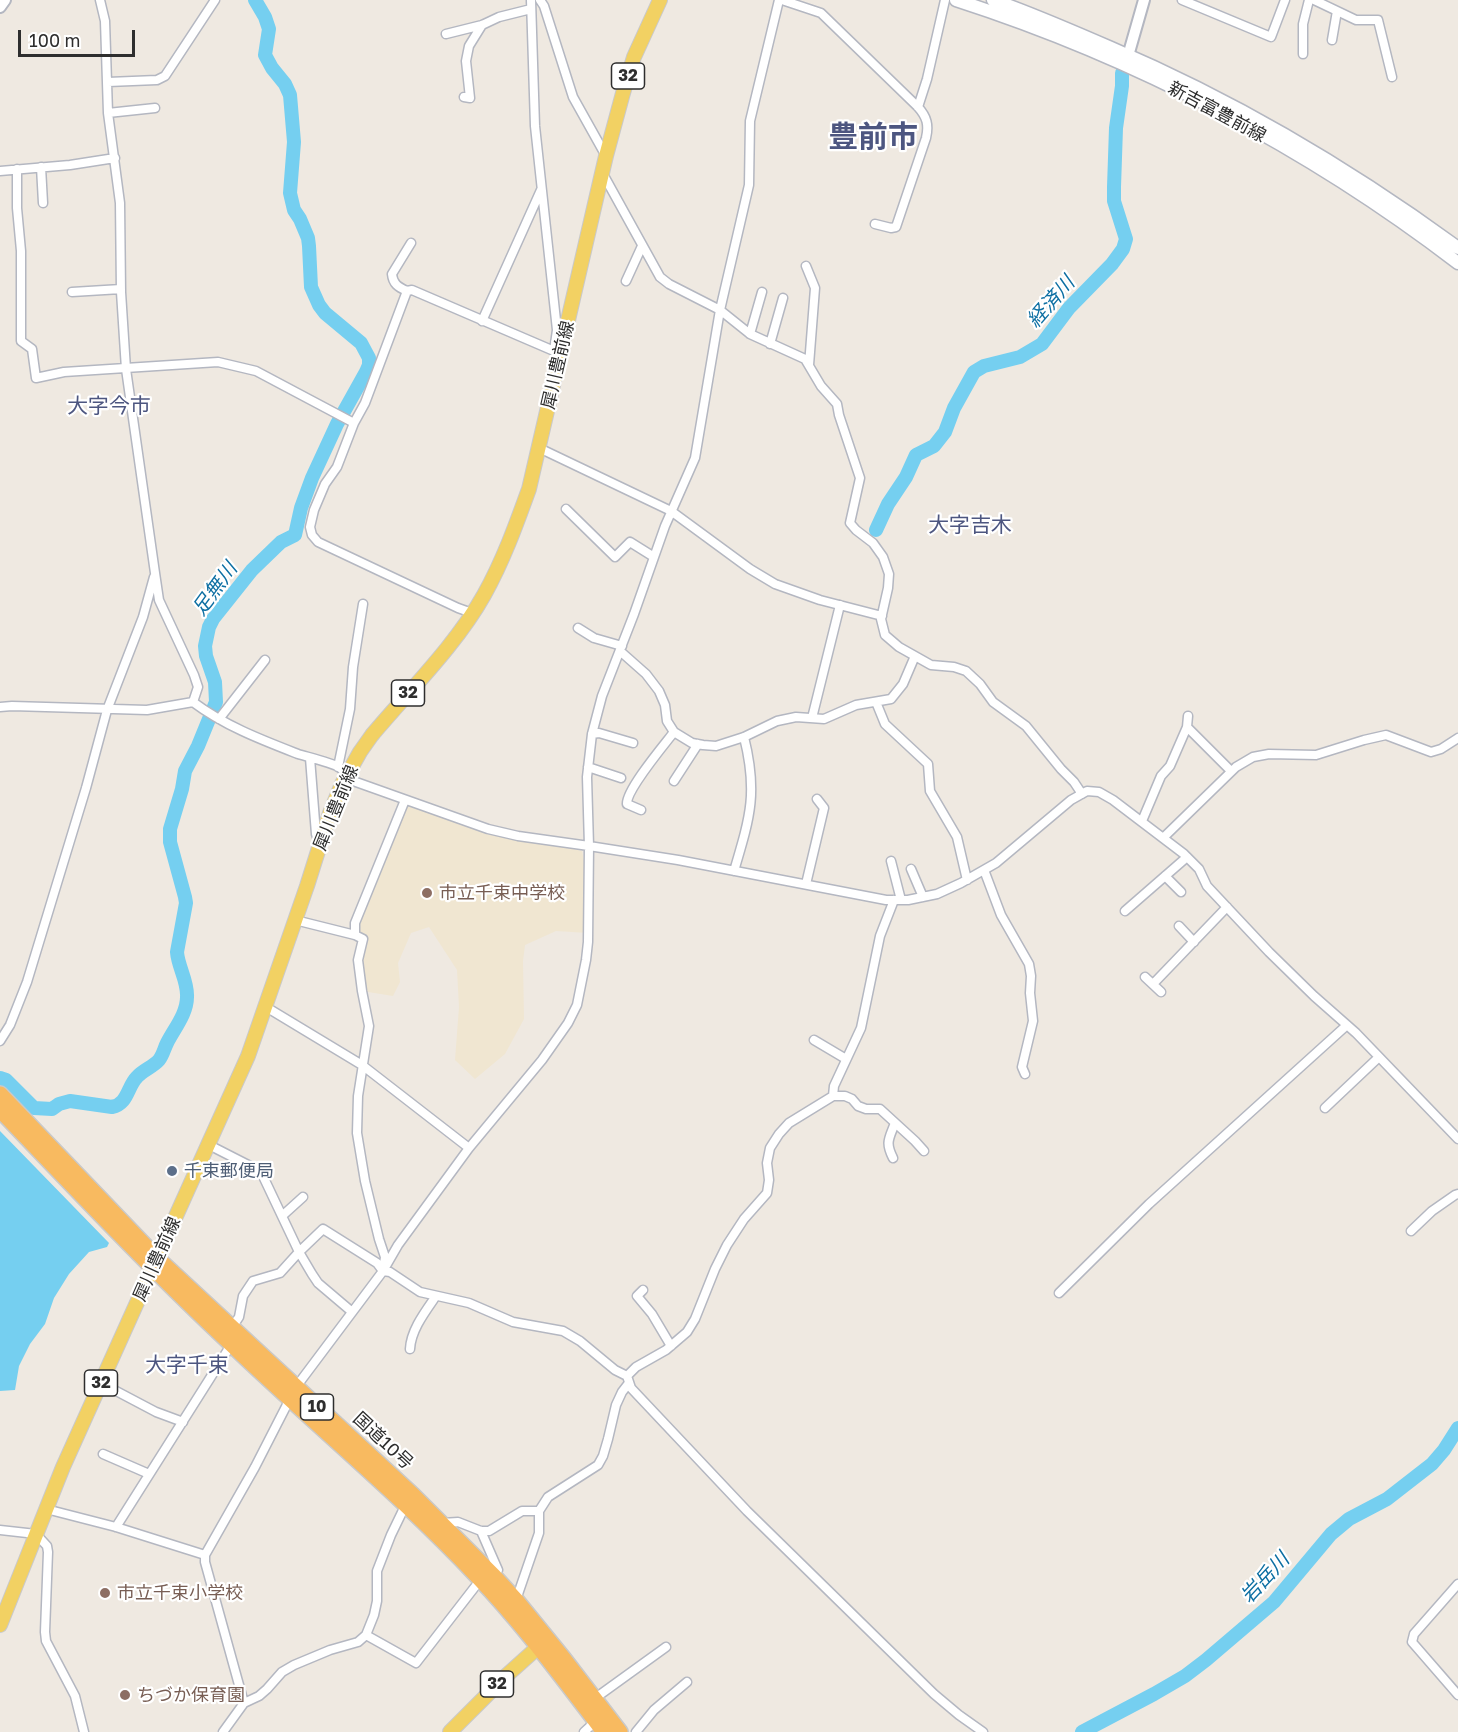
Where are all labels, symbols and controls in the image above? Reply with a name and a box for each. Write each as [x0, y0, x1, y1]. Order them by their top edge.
scale bar [21, 18, 138, 56]
text: 100 m [29, 29, 80, 51]
road number: 32 [612, 63, 644, 89]
street label: 新吉富豊前線 [1164, 77, 1270, 147]
district label: 豊前市 [828, 119, 918, 155]
water label: 経済川 [1022, 271, 1080, 333]
street label: 犀川豊前線 [537, 319, 579, 411]
district label: 大字今市 [67, 393, 151, 419]
district label: 大字吉木 [928, 512, 1012, 538]
water label: 足無川 [188, 558, 242, 620]
road number: 32 [392, 680, 424, 706]
street label: 犀川豊前線 [309, 762, 363, 854]
place label: 市立千束中学校 [439, 882, 565, 904]
marker: 市立千束中学校 [420, 886, 434, 900]
place label: 千束郵便局 [184, 1160, 274, 1182]
marker: 千束郵便局 [165, 1164, 179, 1178]
street label: 犀川豊前線 [129, 1213, 185, 1305]
district label: 大字千束 [145, 1352, 229, 1378]
road number: 32 [84, 1370, 118, 1396]
road number: 10 [300, 1394, 334, 1420]
street label: 国道10号 [349, 1408, 417, 1474]
water label: 岩岳川 [1236, 1548, 1294, 1608]
place label: 市立千束小学校 [117, 1582, 243, 1604]
marker: 市立千束小学校 [98, 1586, 112, 1600]
road number: 32 [480, 1671, 514, 1697]
place label: ちづか保育園 [137, 1684, 245, 1706]
marker: ちづか保育園 [118, 1688, 132, 1702]

